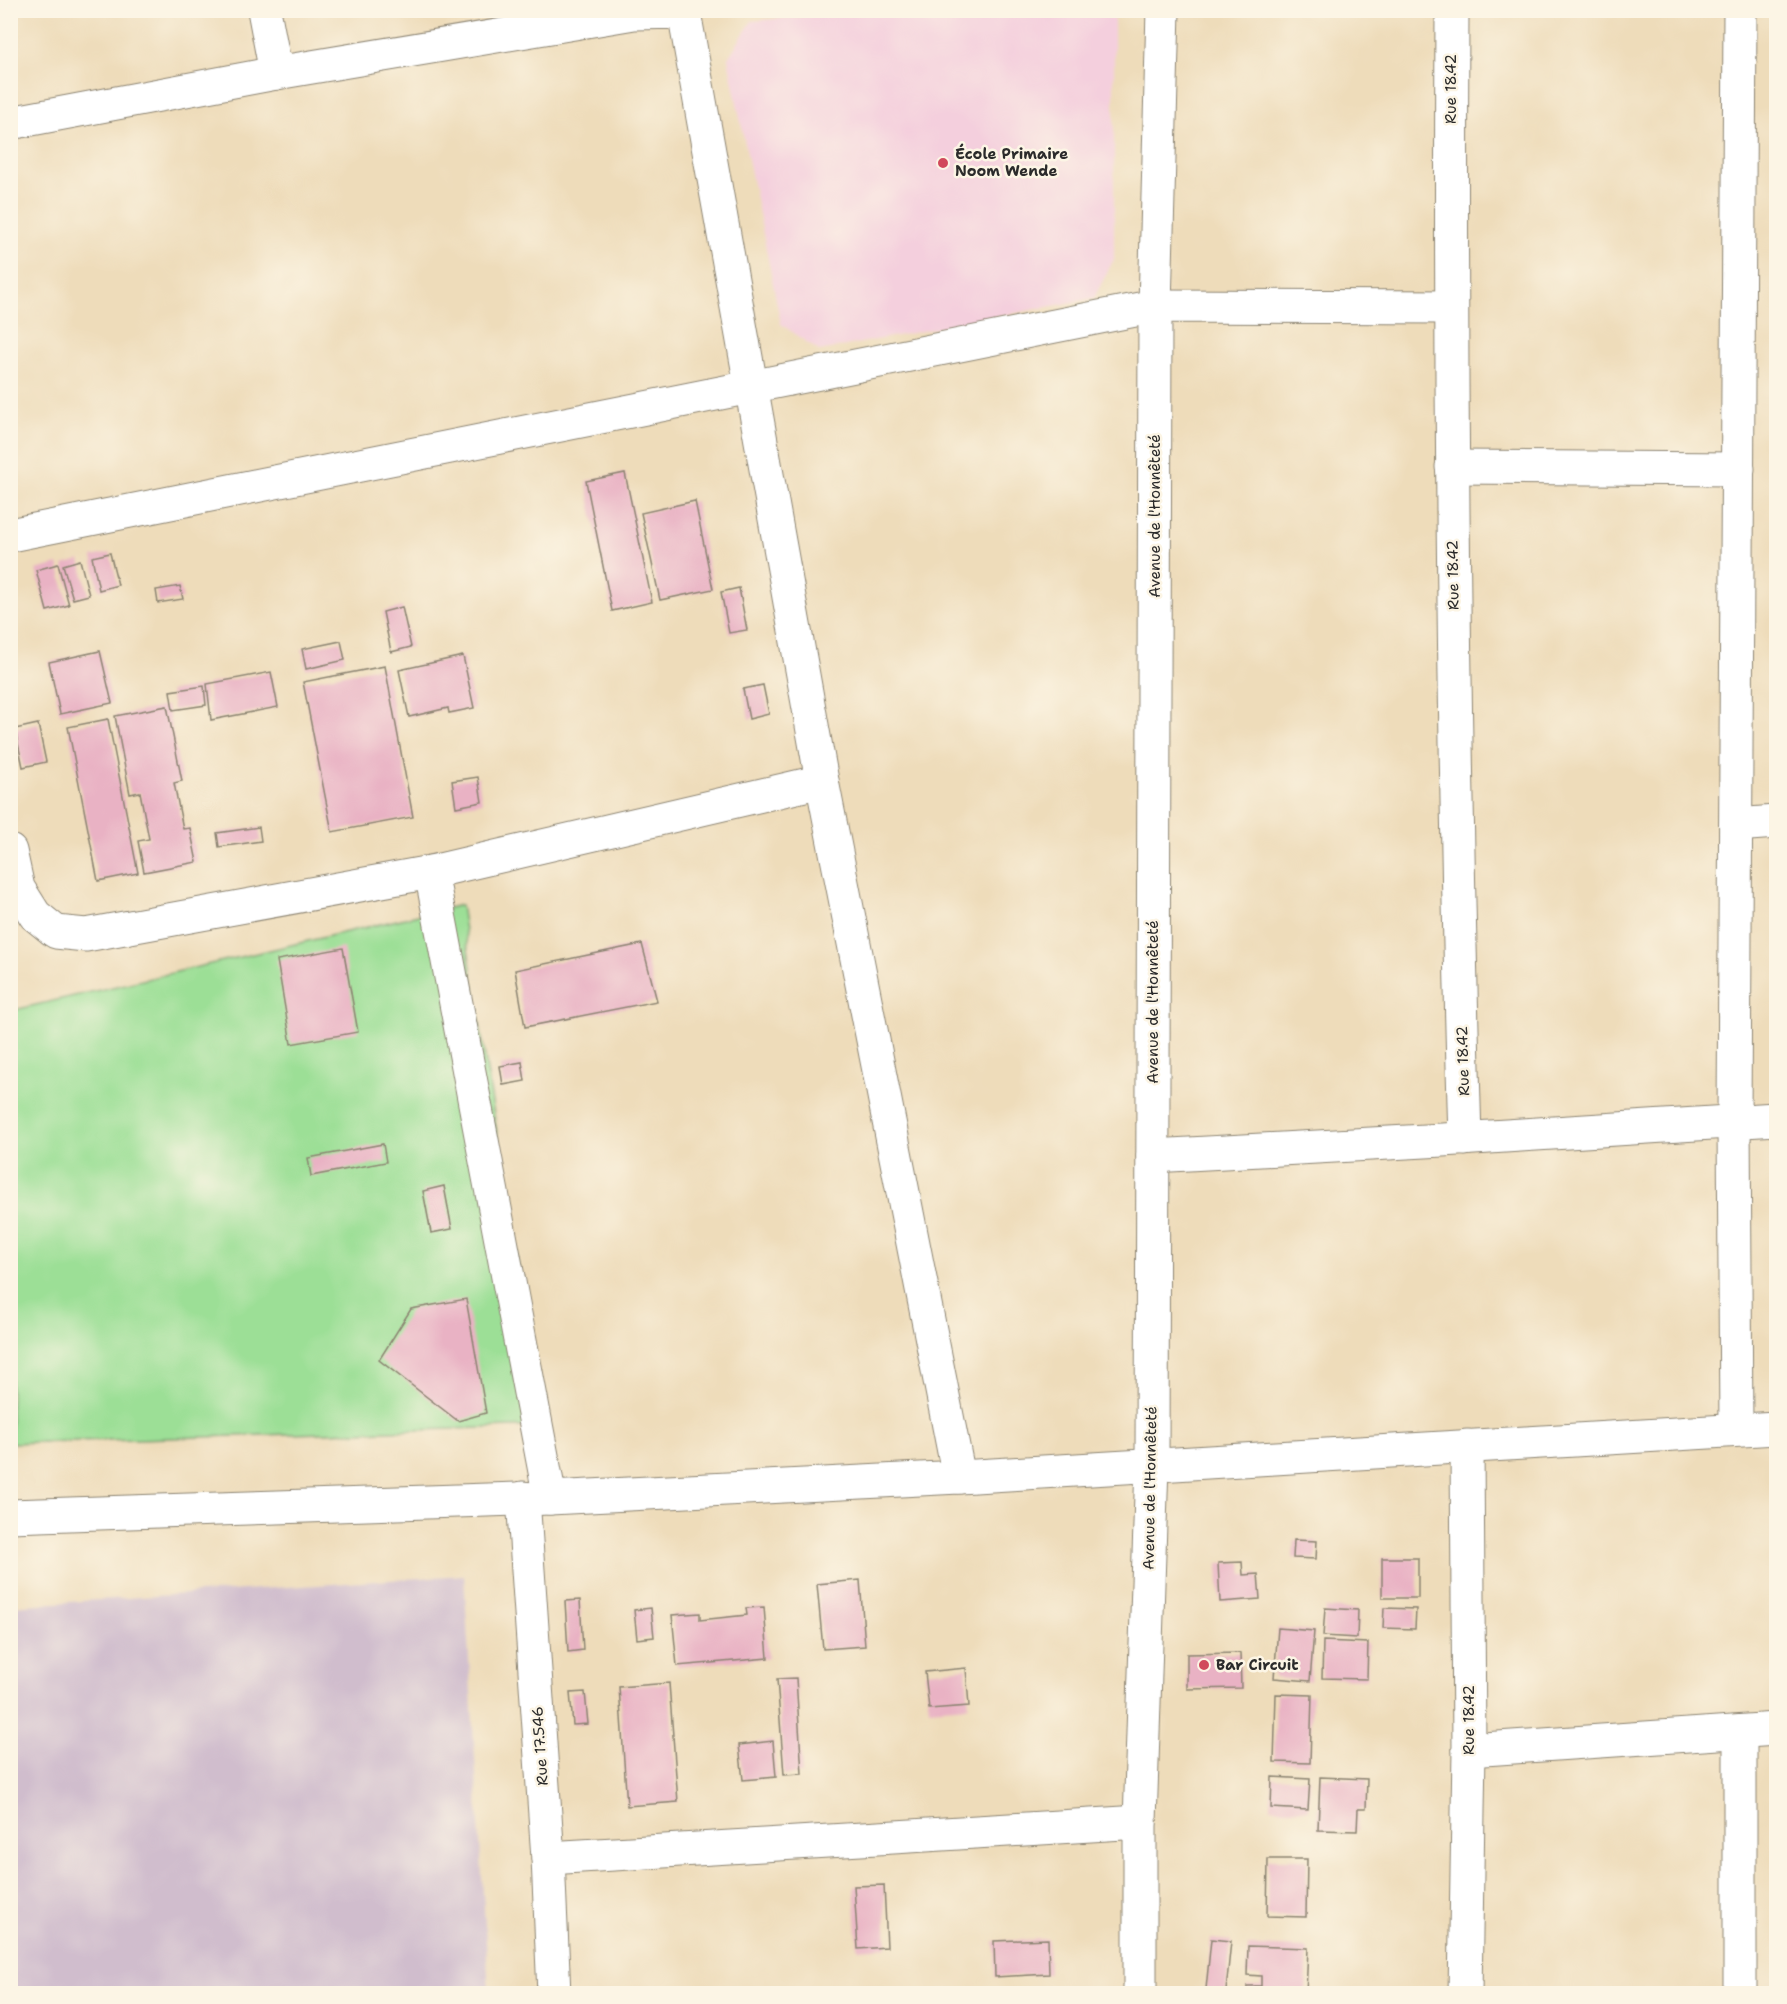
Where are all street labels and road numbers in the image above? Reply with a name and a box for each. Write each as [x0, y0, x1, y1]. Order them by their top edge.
street label: Rue 18.42 [1441, 54, 1461, 124]
street label: Avenue de l'Honnêteté [1145, 434, 1165, 598]
street label: Rue 18.42 [1442, 540, 1464, 610]
street label: Avenue de l'Honnêteté [1143, 920, 1163, 1084]
street label: Rue 18.42 [1452, 1026, 1474, 1096]
street label: Avenue de l'Honnêteté [1139, 1406, 1161, 1570]
street label: Rue 18.42 [1459, 1685, 1479, 1755]
street label: Rue 17.546 [527, 1706, 553, 1786]

